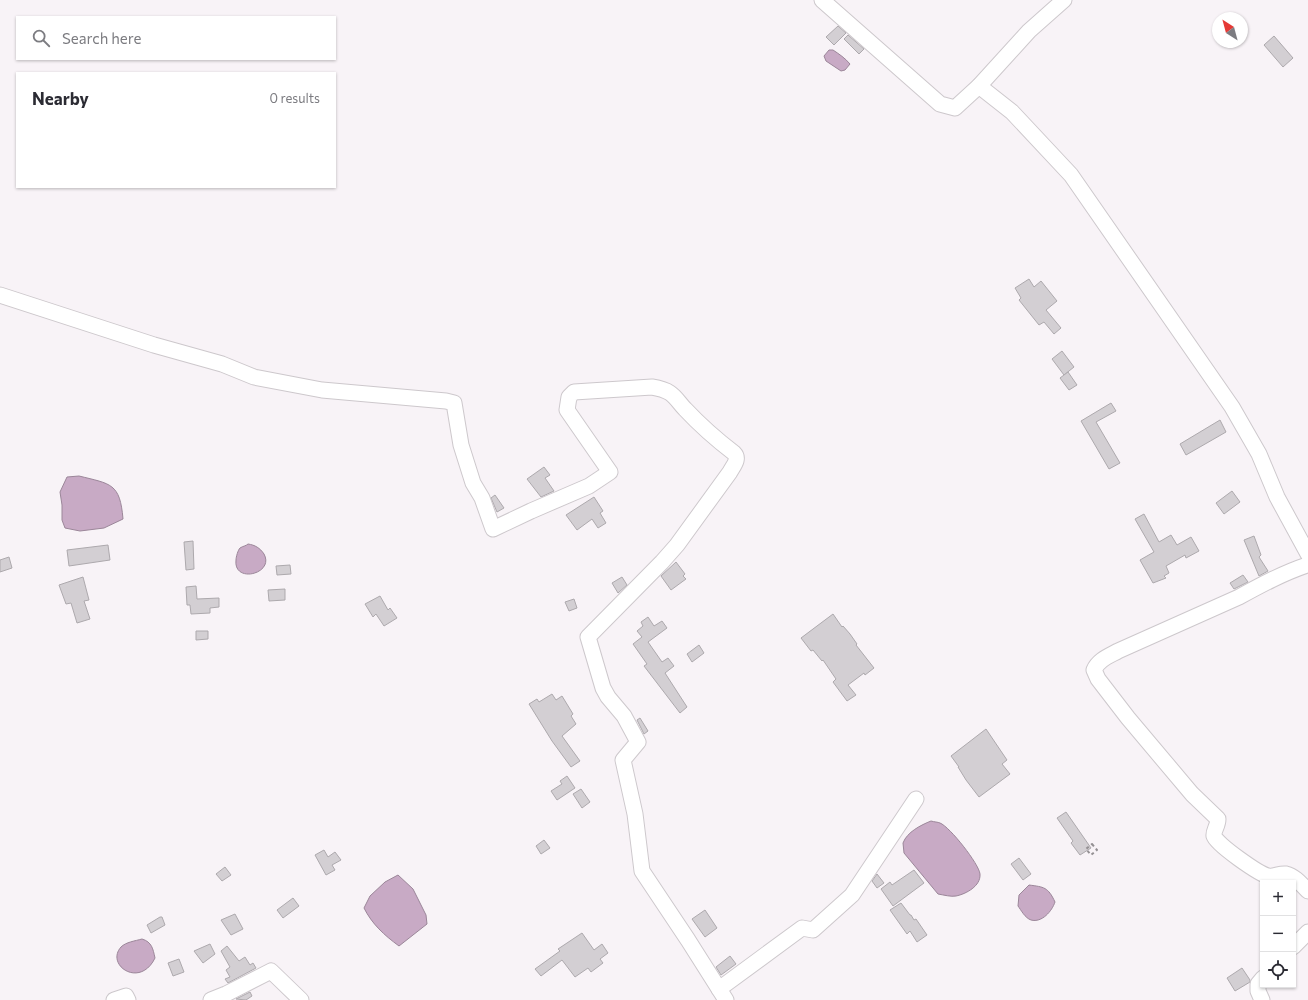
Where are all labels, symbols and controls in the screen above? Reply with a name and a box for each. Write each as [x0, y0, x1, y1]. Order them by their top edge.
north arrow [1212, 12, 1248, 48]
search box [16, 16, 336, 60]
icon: search [30, 27, 52, 49]
text: Search here [62, 29, 141, 47]
text: Nearby [32, 88, 89, 109]
text: 0 results [269, 90, 320, 106]
map controls [1260, 880, 1296, 988]
button: + [1260, 880, 1296, 916]
button: − [1260, 916, 1296, 952]
button: locate [1260, 952, 1296, 988]

